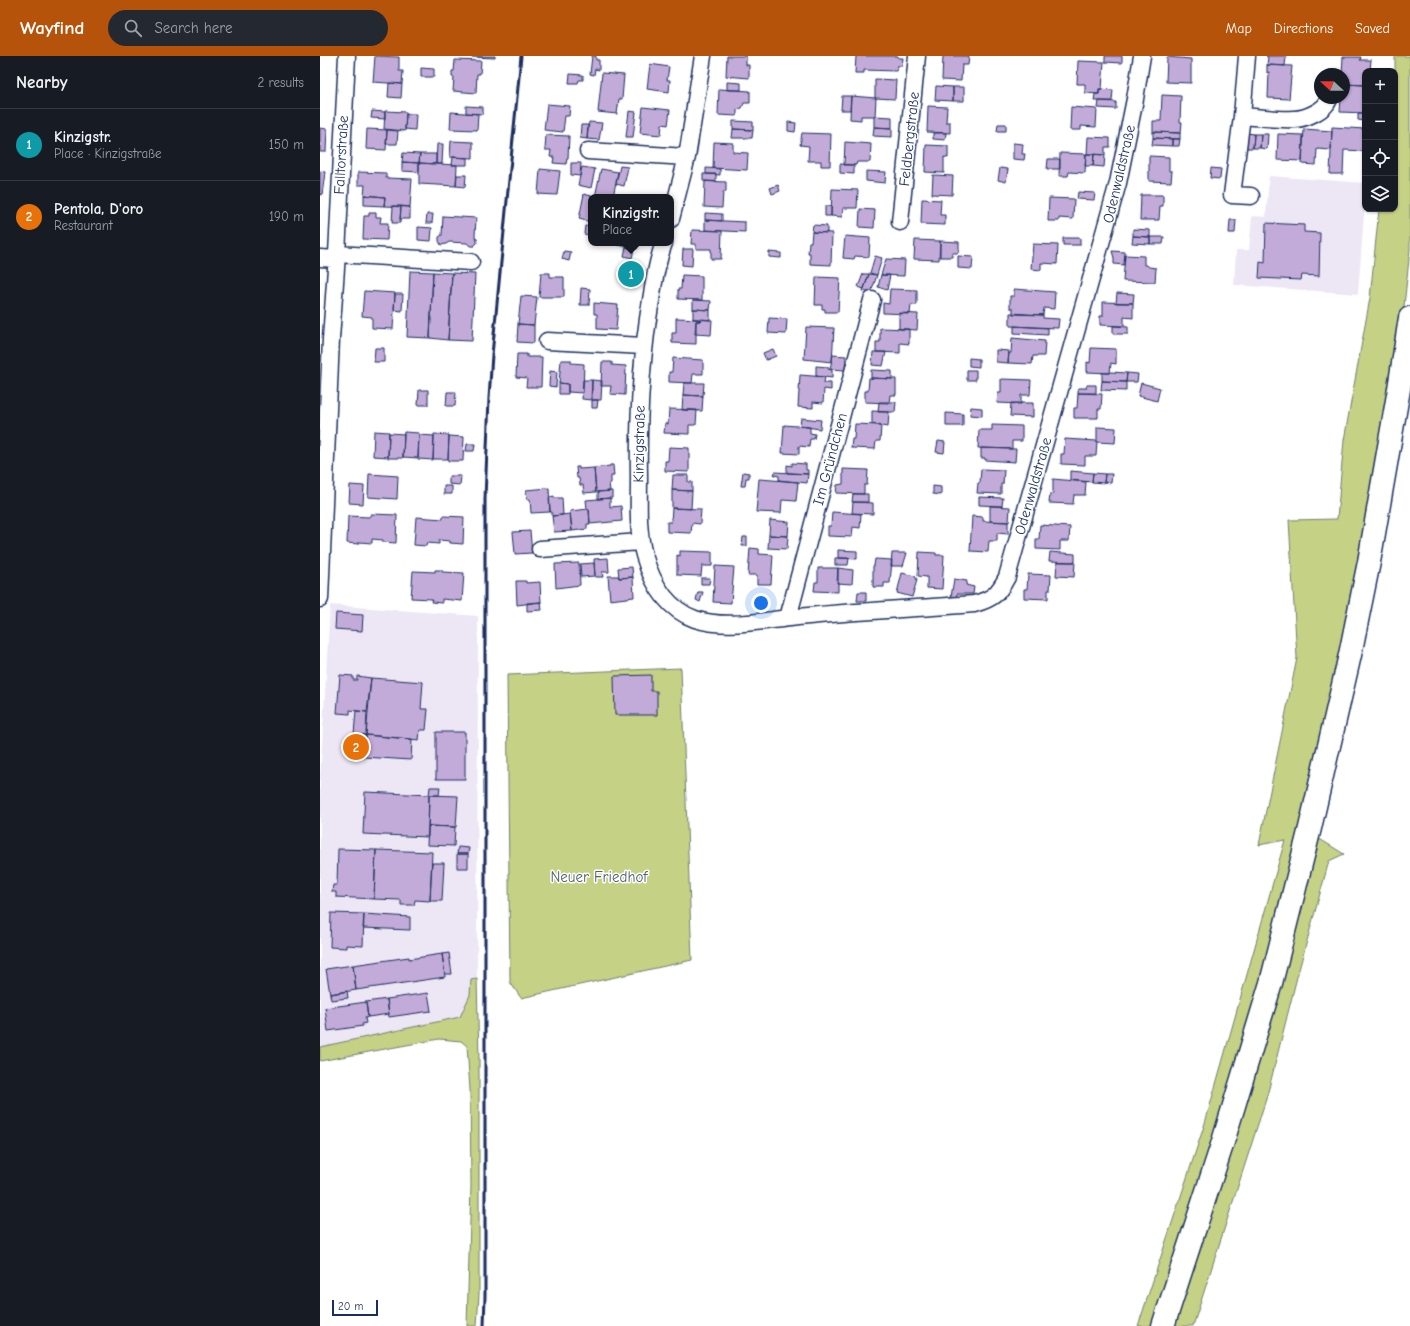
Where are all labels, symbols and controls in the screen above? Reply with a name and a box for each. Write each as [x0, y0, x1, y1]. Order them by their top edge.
search box [108, 10, 388, 46]
text: Wayfind [20, 17, 84, 39]
icon: search [122, 17, 144, 39]
text: Search here [154, 19, 233, 37]
text: Map [1225, 20, 1252, 37]
text: Directions [1274, 20, 1333, 37]
text: Saved [1355, 20, 1390, 37]
north arrow [1314, 68, 1350, 104]
map controls [1362, 68, 1398, 212]
button: + [1362, 68, 1398, 104]
text: Nearby [16, 73, 67, 92]
text: 2 results [257, 75, 304, 90]
street label: Feldbergstraße [895, 90, 923, 187]
button: − [1362, 104, 1398, 140]
street label: Falltorstraße [330, 114, 352, 195]
street label: Odenwaldstraße [1099, 123, 1139, 225]
text: Kinzigstr. [54, 128, 111, 146]
text: 1 [26, 137, 32, 152]
text: 150 m [269, 137, 304, 152]
button: locate [1362, 140, 1398, 176]
text: Place · Kinzigstraße [54, 146, 162, 161]
button: layers [1362, 176, 1398, 212]
popup [588, 194, 674, 246]
text: Pentola, D'oro [54, 200, 143, 218]
text: Kinzigstr. [602, 204, 660, 222]
text: 2 [26, 209, 32, 224]
text: 190 m [269, 209, 304, 224]
text: Restaurant [54, 218, 113, 233]
text: Place [602, 222, 632, 237]
pin: 1 [618, 259, 644, 289]
street label: Kinzigstraße [629, 405, 649, 483]
street label: Im Gründchen [809, 411, 851, 507]
street label: Odenwaldstraße [1011, 435, 1056, 537]
your location [751, 593, 771, 613]
pin: 2 [343, 732, 369, 762]
park label: Neuer Friedhof [550, 868, 648, 886]
scale bar [332, 1298, 378, 1317]
text: 20 m [338, 1300, 363, 1313]

